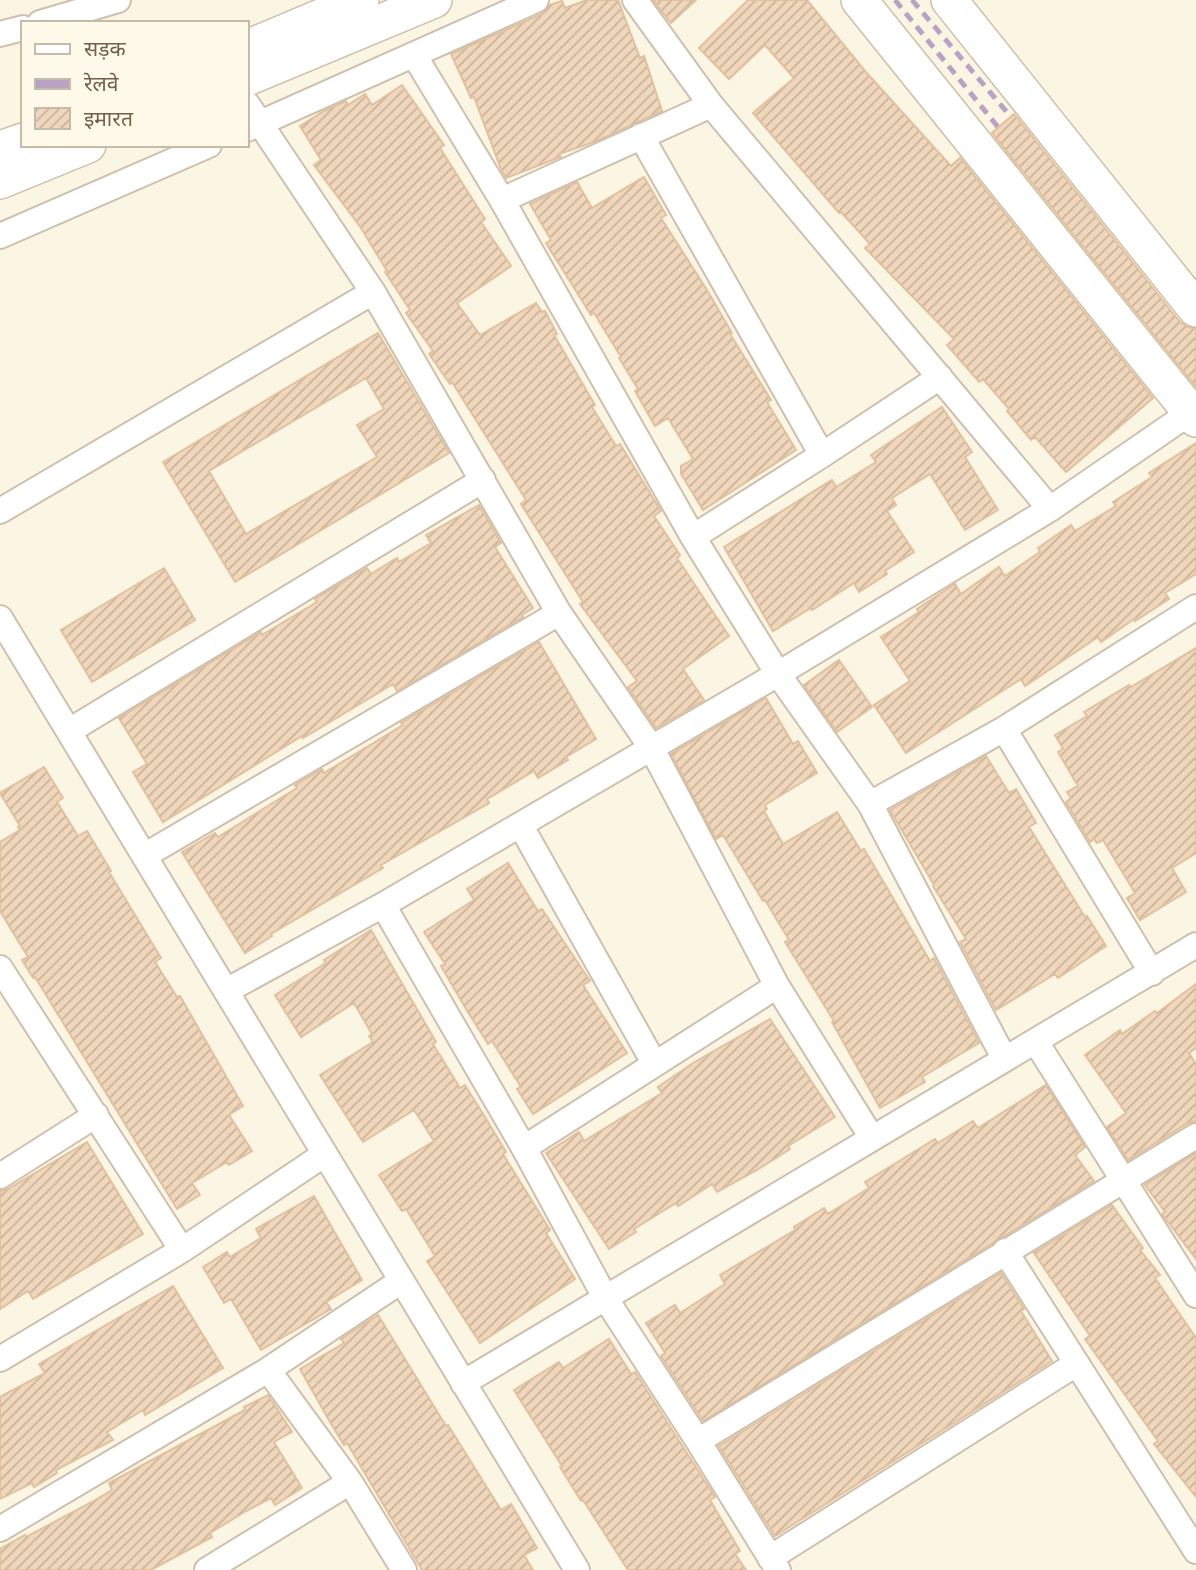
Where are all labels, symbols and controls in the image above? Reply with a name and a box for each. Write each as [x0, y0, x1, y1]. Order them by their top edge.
legend [21, 21, 248, 147]
text: सड़क [84, 37, 126, 64]
text: रेलवे [83, 72, 119, 99]
text: इमारत [84, 107, 134, 134]

